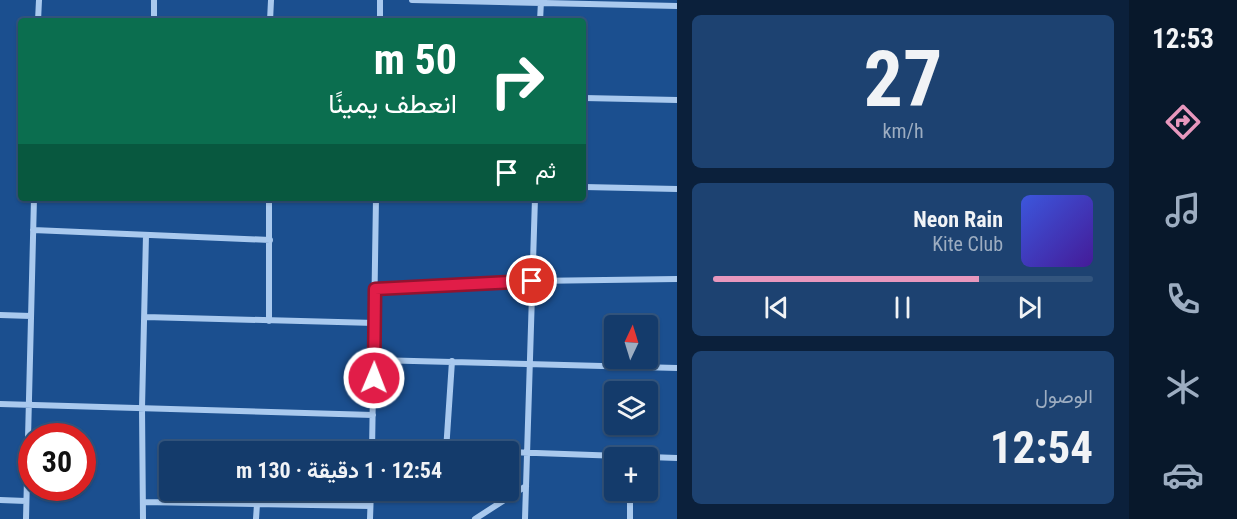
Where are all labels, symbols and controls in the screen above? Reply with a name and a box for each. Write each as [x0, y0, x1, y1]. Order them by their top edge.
text: 12:53 [1152, 23, 1214, 55]
text: 27 [864, 34, 942, 125]
text: 50 m [374, 35, 457, 84]
icon: right [478, 42, 556, 120]
text: انعطف يمينًا [328, 88, 457, 120]
icon: directions [1162, 101, 1204, 143]
text: km/h [882, 119, 924, 143]
icon: arrive [490, 156, 523, 189]
text: ثم [535, 158, 556, 183]
icon: music [1162, 189, 1204, 231]
text: Neon Rain [913, 207, 1003, 232]
text: Kite Club [932, 232, 1003, 256]
pin [506, 255, 557, 306]
icon: arrive [515, 264, 548, 297]
icon: phone [1162, 278, 1204, 320]
icon: previous [760, 291, 793, 324]
icon: pause [886, 291, 919, 324]
icon: next [1013, 291, 1046, 324]
north arrow [604, 315, 658, 369]
map controls [604, 315, 658, 501]
position arrow [342, 346, 406, 410]
icon: climate [1162, 366, 1204, 408]
button: layers [604, 381, 658, 435]
text: الوصول [1035, 384, 1093, 408]
text: 12:54 [990, 421, 1093, 474]
speed limit sign: 30 [18, 423, 96, 501]
button: + [604, 447, 658, 501]
icon: car [1162, 454, 1204, 496]
text: 12:54 · 1 دقيقة · 130 m [236, 458, 442, 483]

